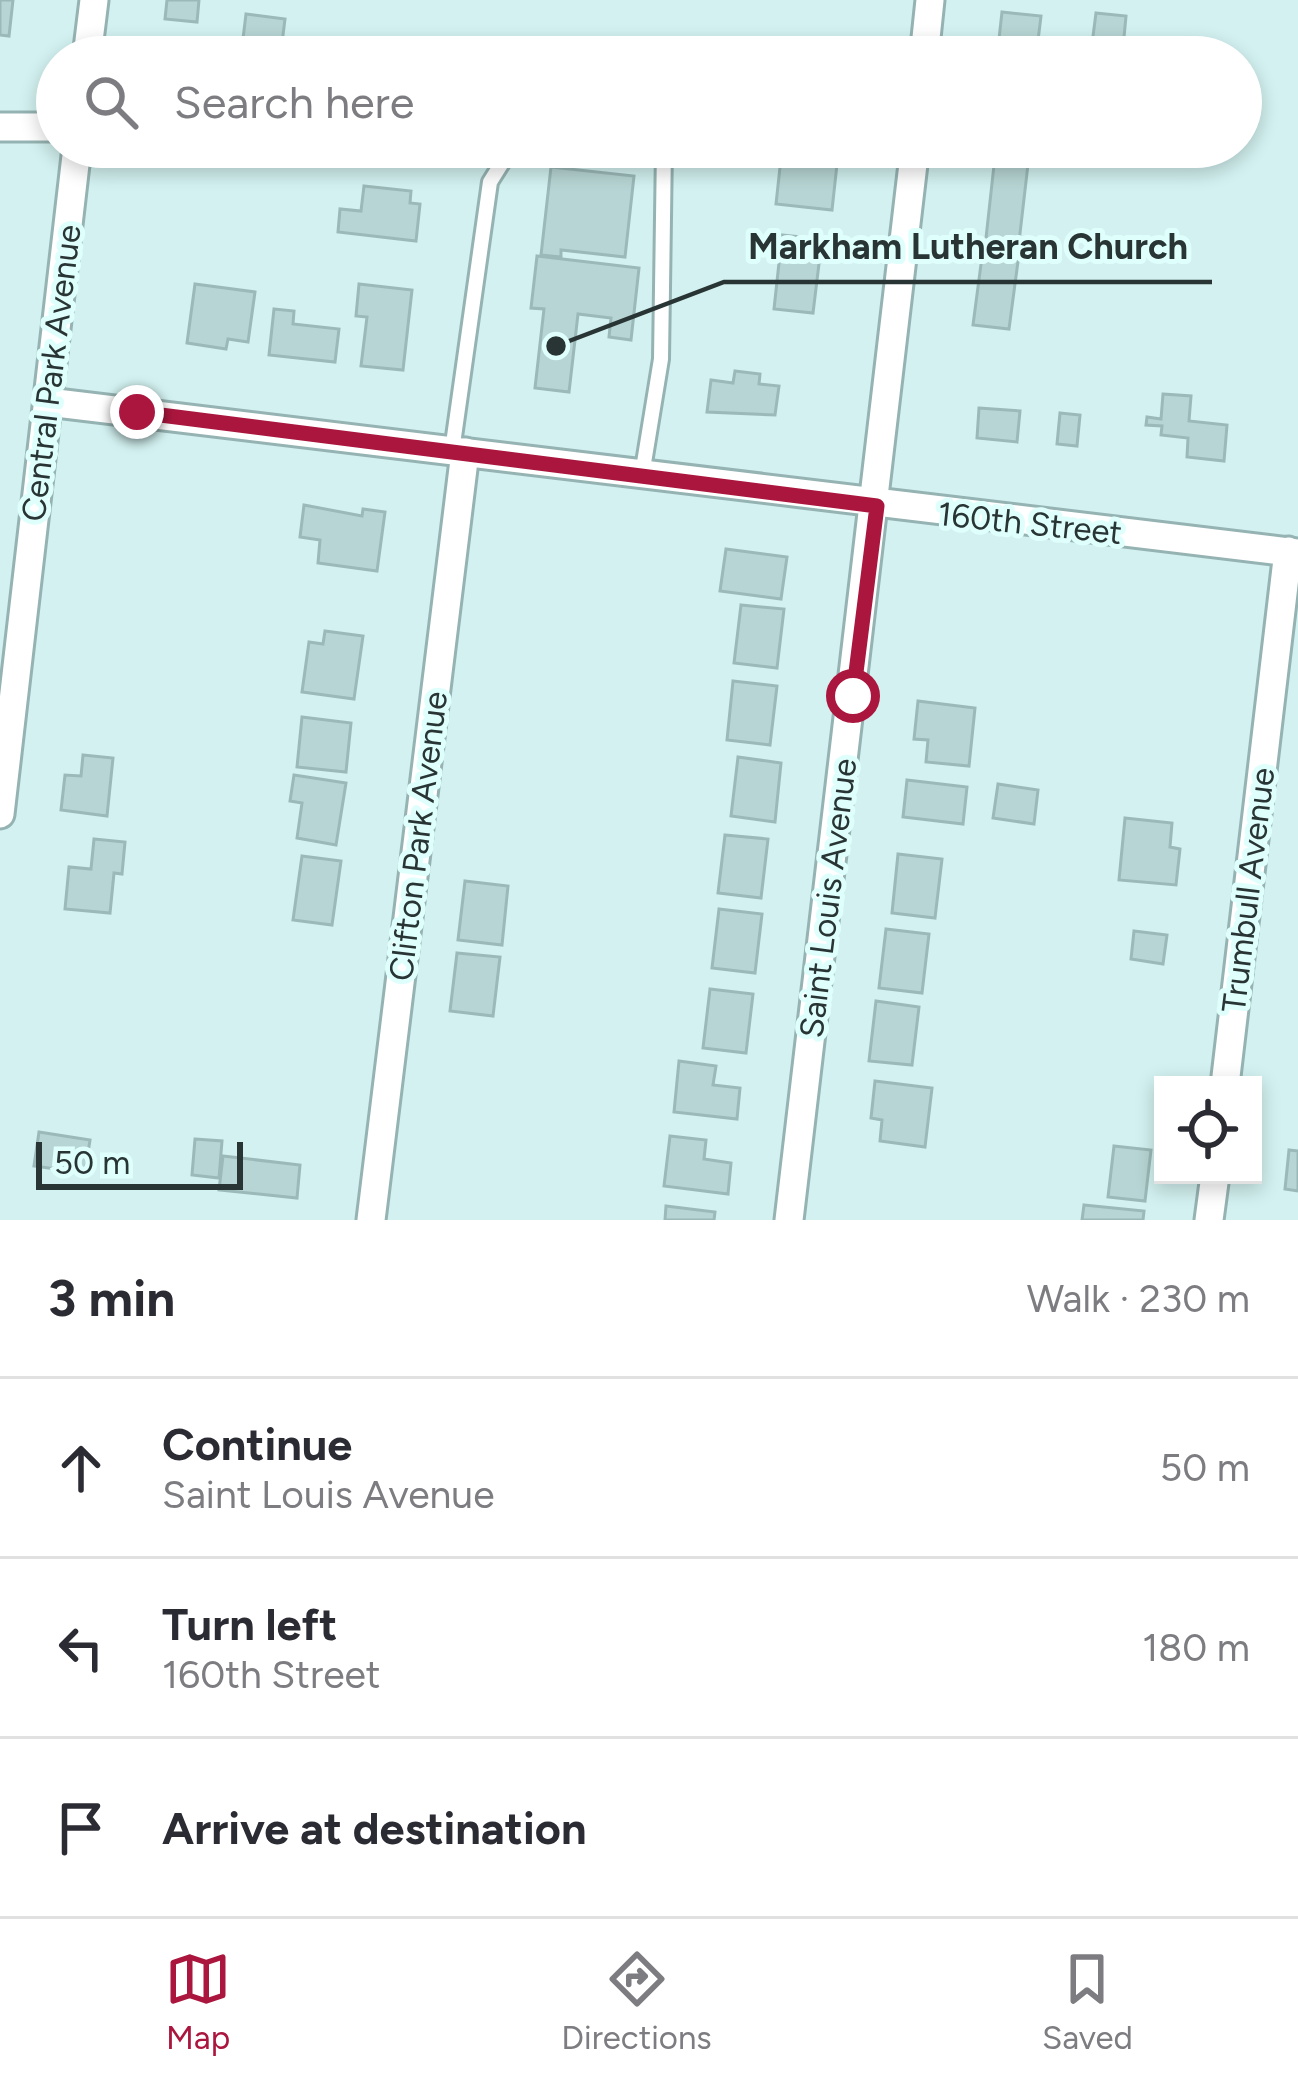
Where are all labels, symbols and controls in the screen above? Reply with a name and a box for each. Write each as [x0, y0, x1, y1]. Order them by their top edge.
search box [36, 36, 1262, 168]
icon: search [78, 69, 144, 135]
text: Search here [174, 75, 414, 129]
callout: Markham Lutheran Church [724, 210, 1212, 282]
street label: Central Park Avenue [13, 222, 89, 524]
text: Markham Lutheran Church [748, 225, 1188, 268]
route end [110, 385, 164, 439]
street label: 160th Street [936, 494, 1124, 552]
route start [826, 669, 880, 723]
street label: Clifton Park Avenue [381, 689, 455, 983]
street label: Saint Louis Avenue [792, 756, 864, 1040]
street label: Trumbull Avenue [1214, 765, 1282, 1015]
map controls [1154, 1076, 1262, 1184]
button: locate [1154, 1076, 1262, 1184]
scale bar [36, 1136, 243, 1189]
text: 50 m [54, 1143, 130, 1182]
text: 3 min [48, 1268, 175, 1329]
text: Walk · 230 m [1027, 1275, 1250, 1322]
text: Continue [162, 1417, 352, 1471]
icon: ahead [48, 1435, 114, 1501]
text: 50 m [1160, 1444, 1250, 1491]
text: Saint Louis Avenue [162, 1471, 494, 1518]
text: Turn left [162, 1597, 337, 1651]
icon: left [48, 1615, 114, 1681]
text: 180 m [1142, 1624, 1250, 1671]
text: 160th Street [162, 1651, 381, 1698]
icon: arrive [48, 1795, 114, 1861]
text: Arrive at destination [162, 1801, 586, 1855]
tab: Map [165, 1946, 231, 2057]
tab: Directions [561, 1946, 712, 2057]
tab: Saved [1042, 1946, 1133, 2057]

